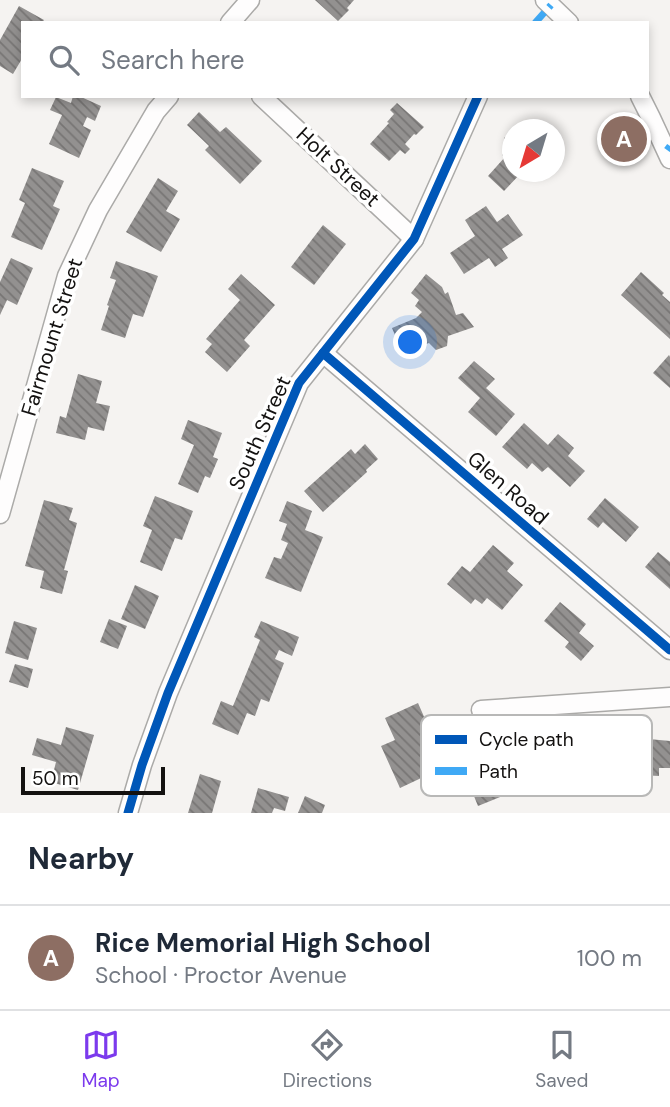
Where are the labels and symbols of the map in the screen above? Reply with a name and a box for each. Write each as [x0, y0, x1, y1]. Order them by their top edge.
pin: A [601, 113, 647, 165]
north arrow [502, 119, 565, 182]
street label: Holt Street [290, 121, 386, 213]
street label: Fairmount Street [15, 255, 89, 419]
your location [393, 325, 427, 359]
street label: South Street [222, 372, 298, 494]
street label: Glen Road [461, 445, 555, 531]
legend [421, 715, 652, 796]
text: Cycle path [479, 727, 574, 752]
text: Path [479, 759, 518, 784]
scale bar [21, 764, 164, 796]

